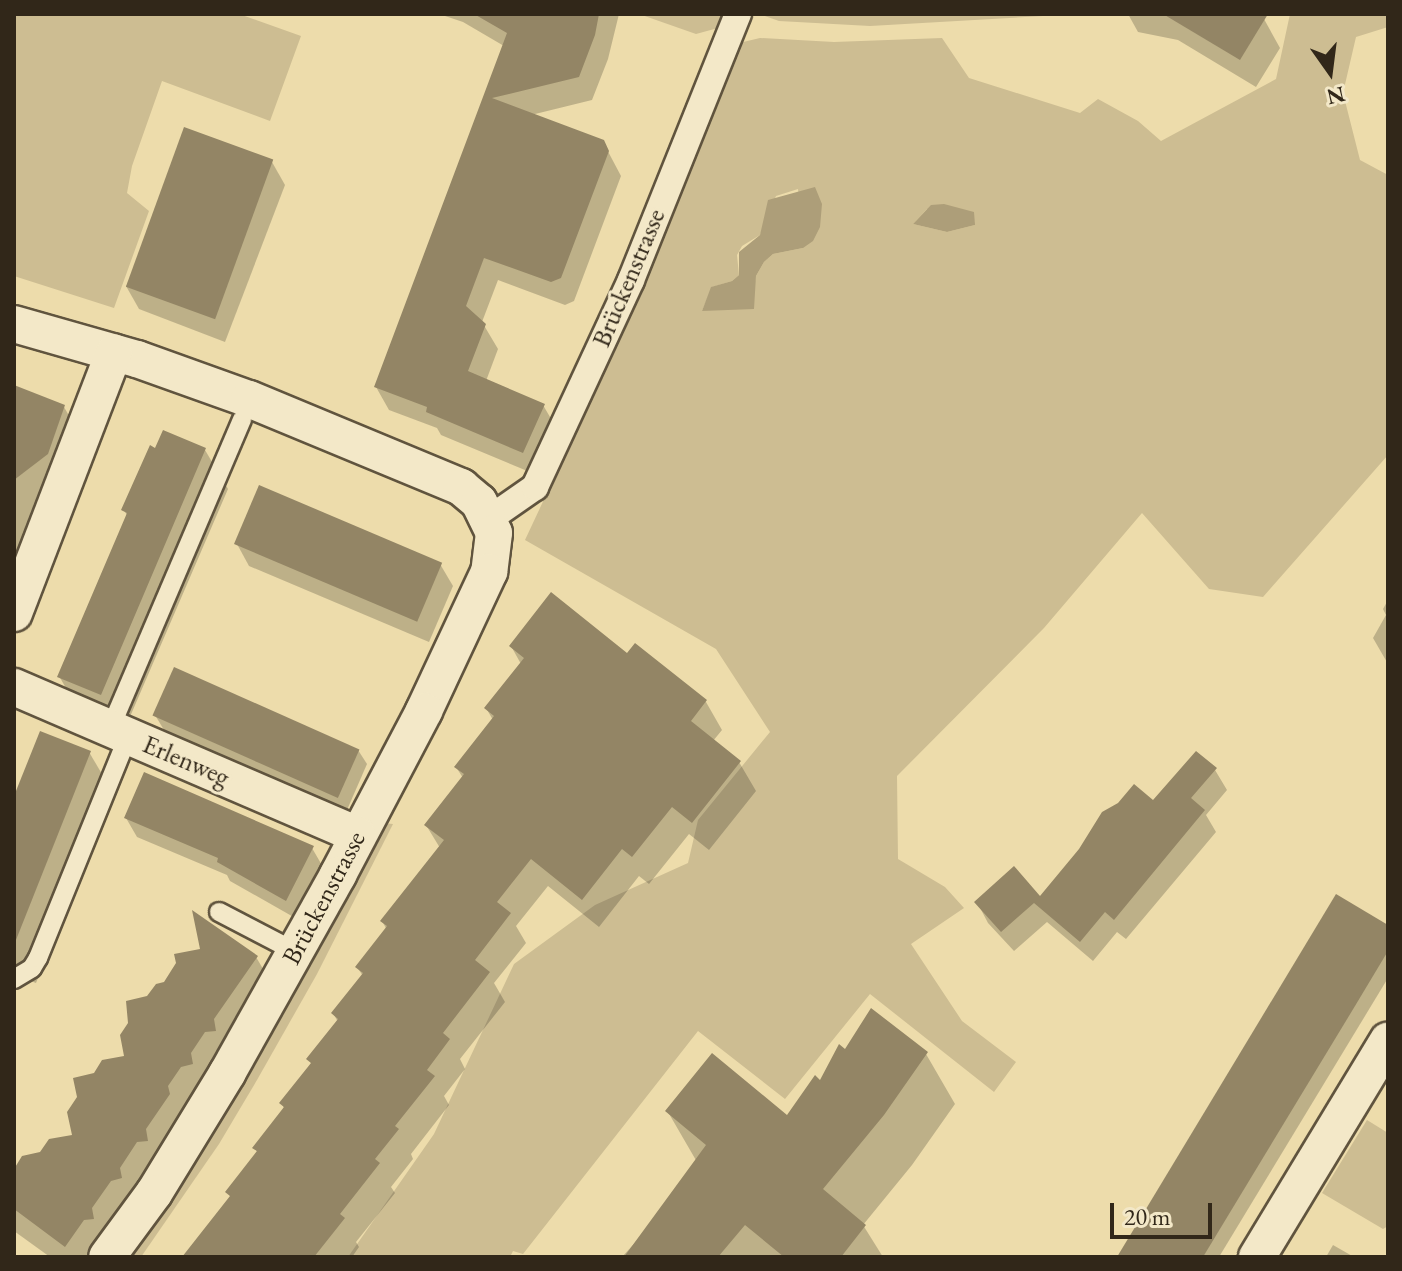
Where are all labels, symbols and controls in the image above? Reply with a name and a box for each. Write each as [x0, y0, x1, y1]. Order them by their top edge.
north arrow [1290, 32, 1370, 112]
text: N [1324, 80, 1348, 112]
street label: Brückenstrasse [586, 204, 672, 352]
street label: Erlenweg [138, 729, 234, 793]
street label: Brückenstrasse [276, 826, 372, 970]
scale bar [1114, 1187, 1216, 1237]
text: 20 m [1124, 1201, 1171, 1232]

